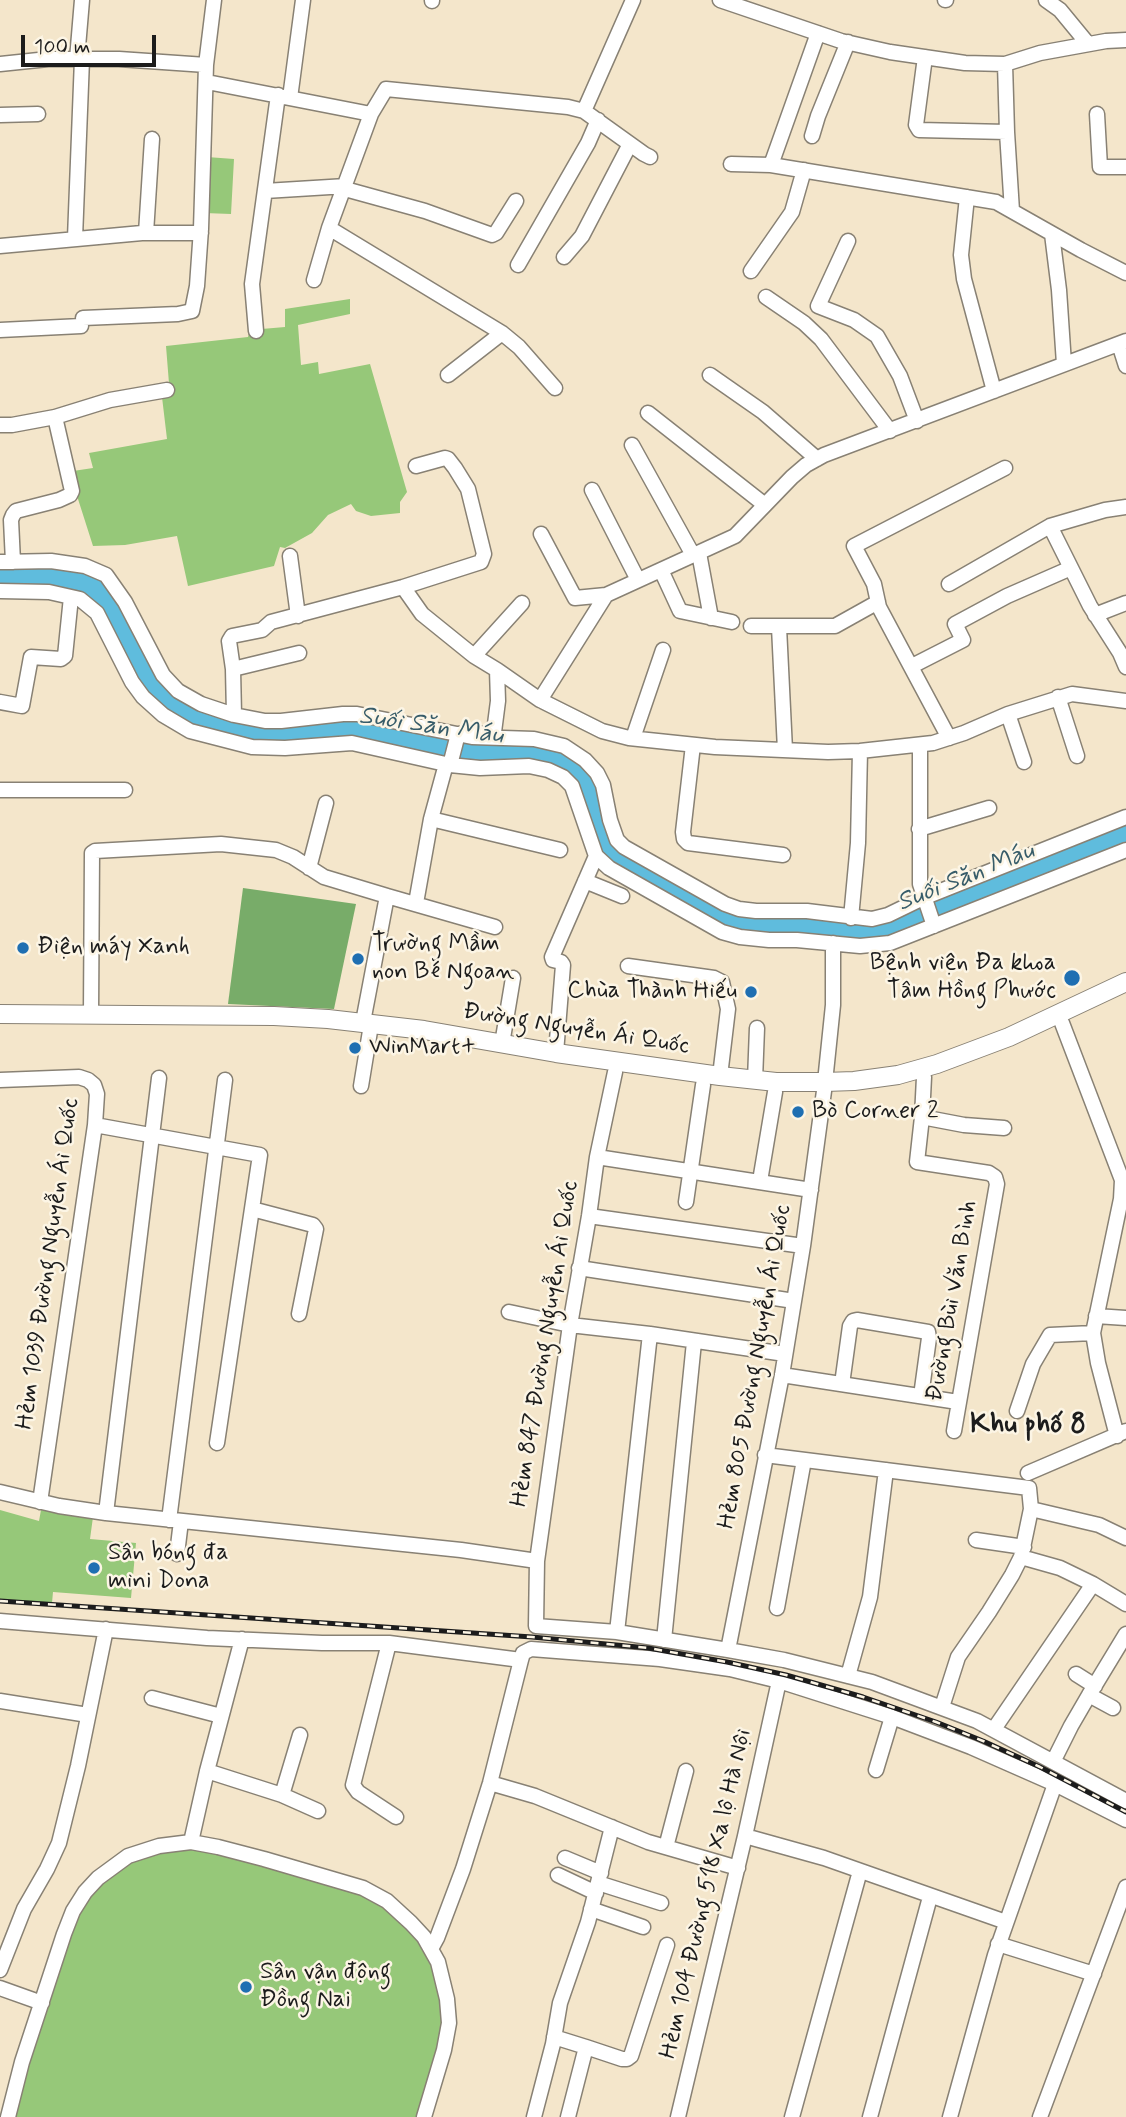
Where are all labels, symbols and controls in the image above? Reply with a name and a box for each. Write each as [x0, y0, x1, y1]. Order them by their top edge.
scale bar [24, 21, 159, 65]
text: 100 m [34, 33, 90, 61]
water label: Suối Săn Máu [357, 701, 505, 753]
water label: Suối Săn Máu [893, 836, 1039, 920]
place label: Trường Mầm non Bé Ngoan [372, 931, 514, 987]
place label: Điện máy Xanh [37, 934, 190, 962]
marker: Điện máy Xanh [15, 940, 31, 956]
place label: Bệnh viện Đa khoa Tâm Hồng Phước [870, 950, 1056, 1006]
marker: Trường Mầm non Bé Ngoan [350, 951, 366, 967]
marker: Bệnh viện Đa khoa Tâm Hồng Phước [1062, 968, 1082, 988]
place label: Chùa Thành Hiếu [567, 978, 737, 1006]
marker: Chùa Thành Hiếu [743, 984, 759, 1000]
street label: Đường Nguyễn Ái Quốc [461, 998, 691, 1062]
place label: WinMart+ [369, 1034, 476, 1062]
marker: WinMart+ [347, 1040, 363, 1056]
street label: Hẻm 1039 Đường Nguyễn Ái Quốc [11, 1096, 87, 1432]
place label: Bò Corner 2 [812, 1098, 939, 1126]
marker: Bò Corner 2 [790, 1104, 806, 1120]
street label: Hẻm 847 Đường Nguyễn Ái Quốc [506, 1179, 586, 1509]
street label: Đường Bùi Văn Bình [921, 1198, 985, 1404]
street label: Hẻm 805 Đường Nguyễn Ái Quốc [713, 1203, 799, 1531]
district label: Khu phố 8 [970, 1409, 1086, 1443]
place label: Sân bóng đa mini Dona [108, 1540, 229, 1596]
marker: Sân bóng đa mini Dona [86, 1560, 102, 1576]
street label: Hẻm 104 Đường 518 Xa lộ Hà Nội [655, 1726, 759, 2062]
place label: Sân vận động Đồng Nai [260, 1959, 391, 2015]
marker: Sân vận động Đồng Nai [238, 1979, 254, 1995]

